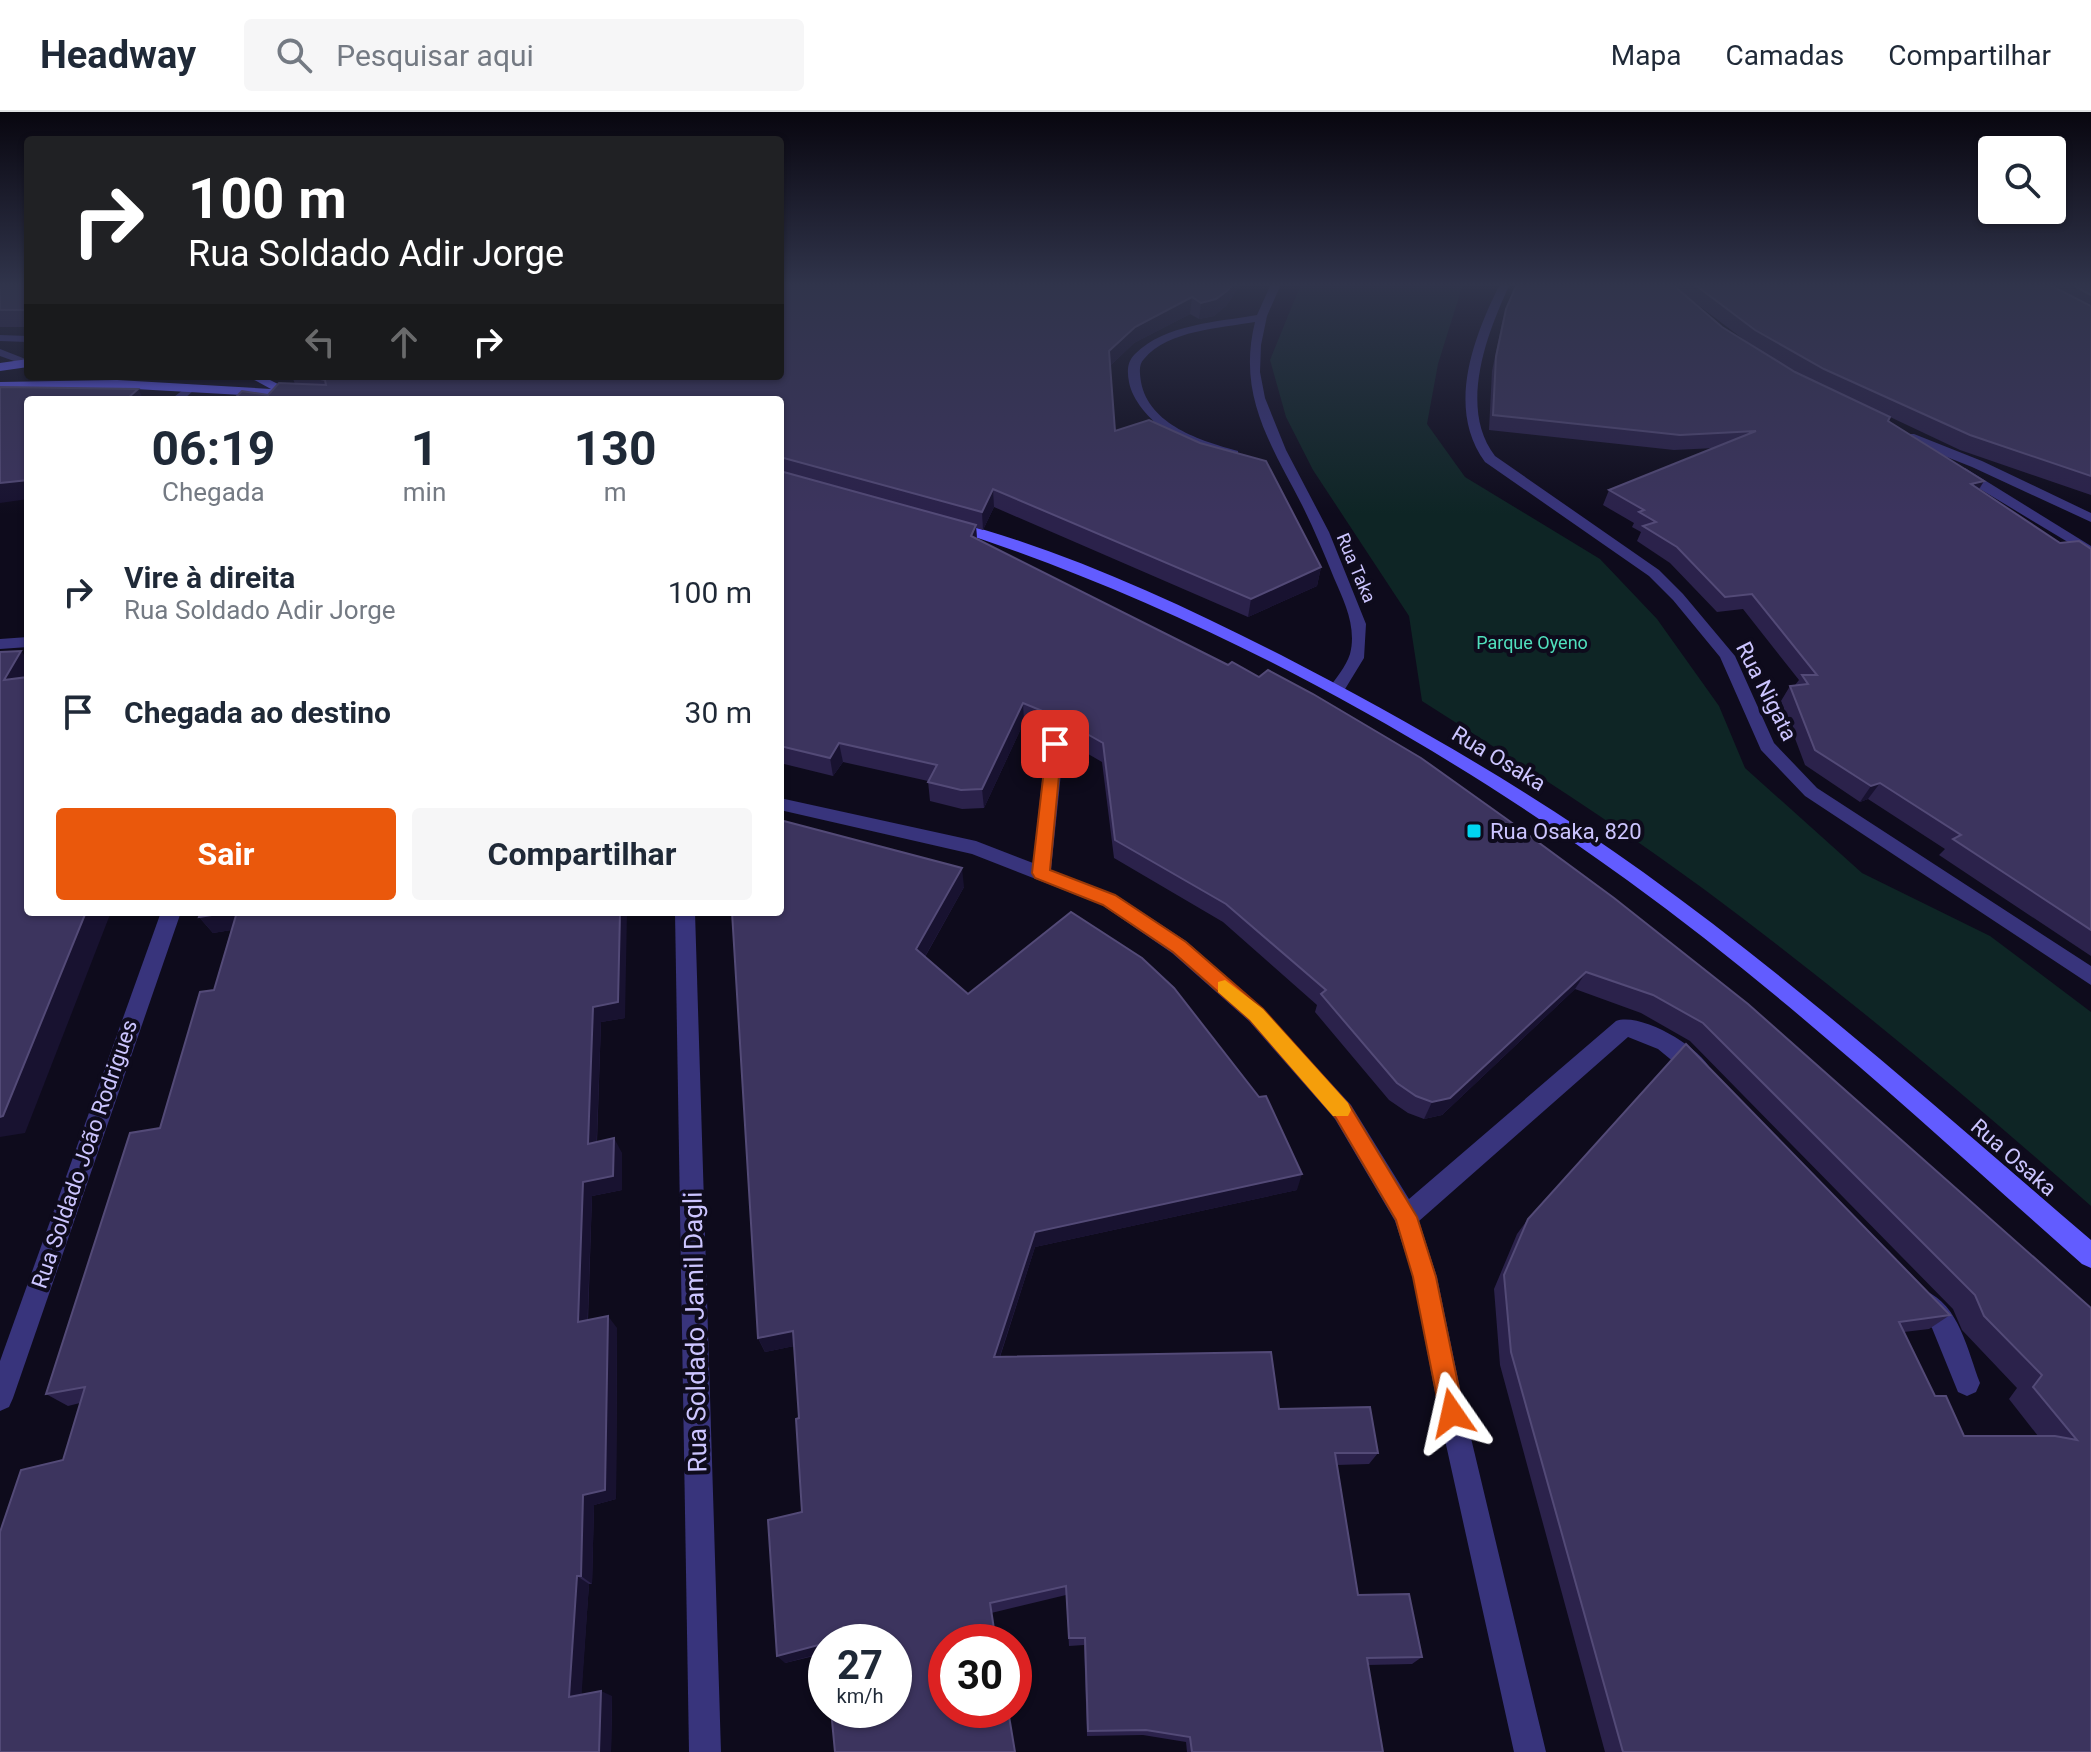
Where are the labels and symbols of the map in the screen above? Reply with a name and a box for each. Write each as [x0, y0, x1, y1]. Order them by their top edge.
street label: Rua Taka [1332, 530, 1380, 606]
park label: Parque Oyeno [1476, 632, 1588, 653]
street label: Rua Nigata [1731, 638, 1802, 745]
pin [1021, 710, 1089, 778]
street label: Rua Osaka [1447, 721, 1550, 796]
place label: Rua Osaka, 820 [1490, 819, 1642, 844]
marker: Rua Osaka, 820 [1465, 822, 1483, 840]
street label: Rua Soldado João Rodrigues [27, 1017, 142, 1292]
street label: Rua Osaka [1966, 1114, 2061, 1201]
street label: Rua Soldado Jamil Dagli [678, 1191, 712, 1473]
position arrow [1410, 1371, 1494, 1455]
speed limit sign: 30 [928, 1624, 1032, 1728]

